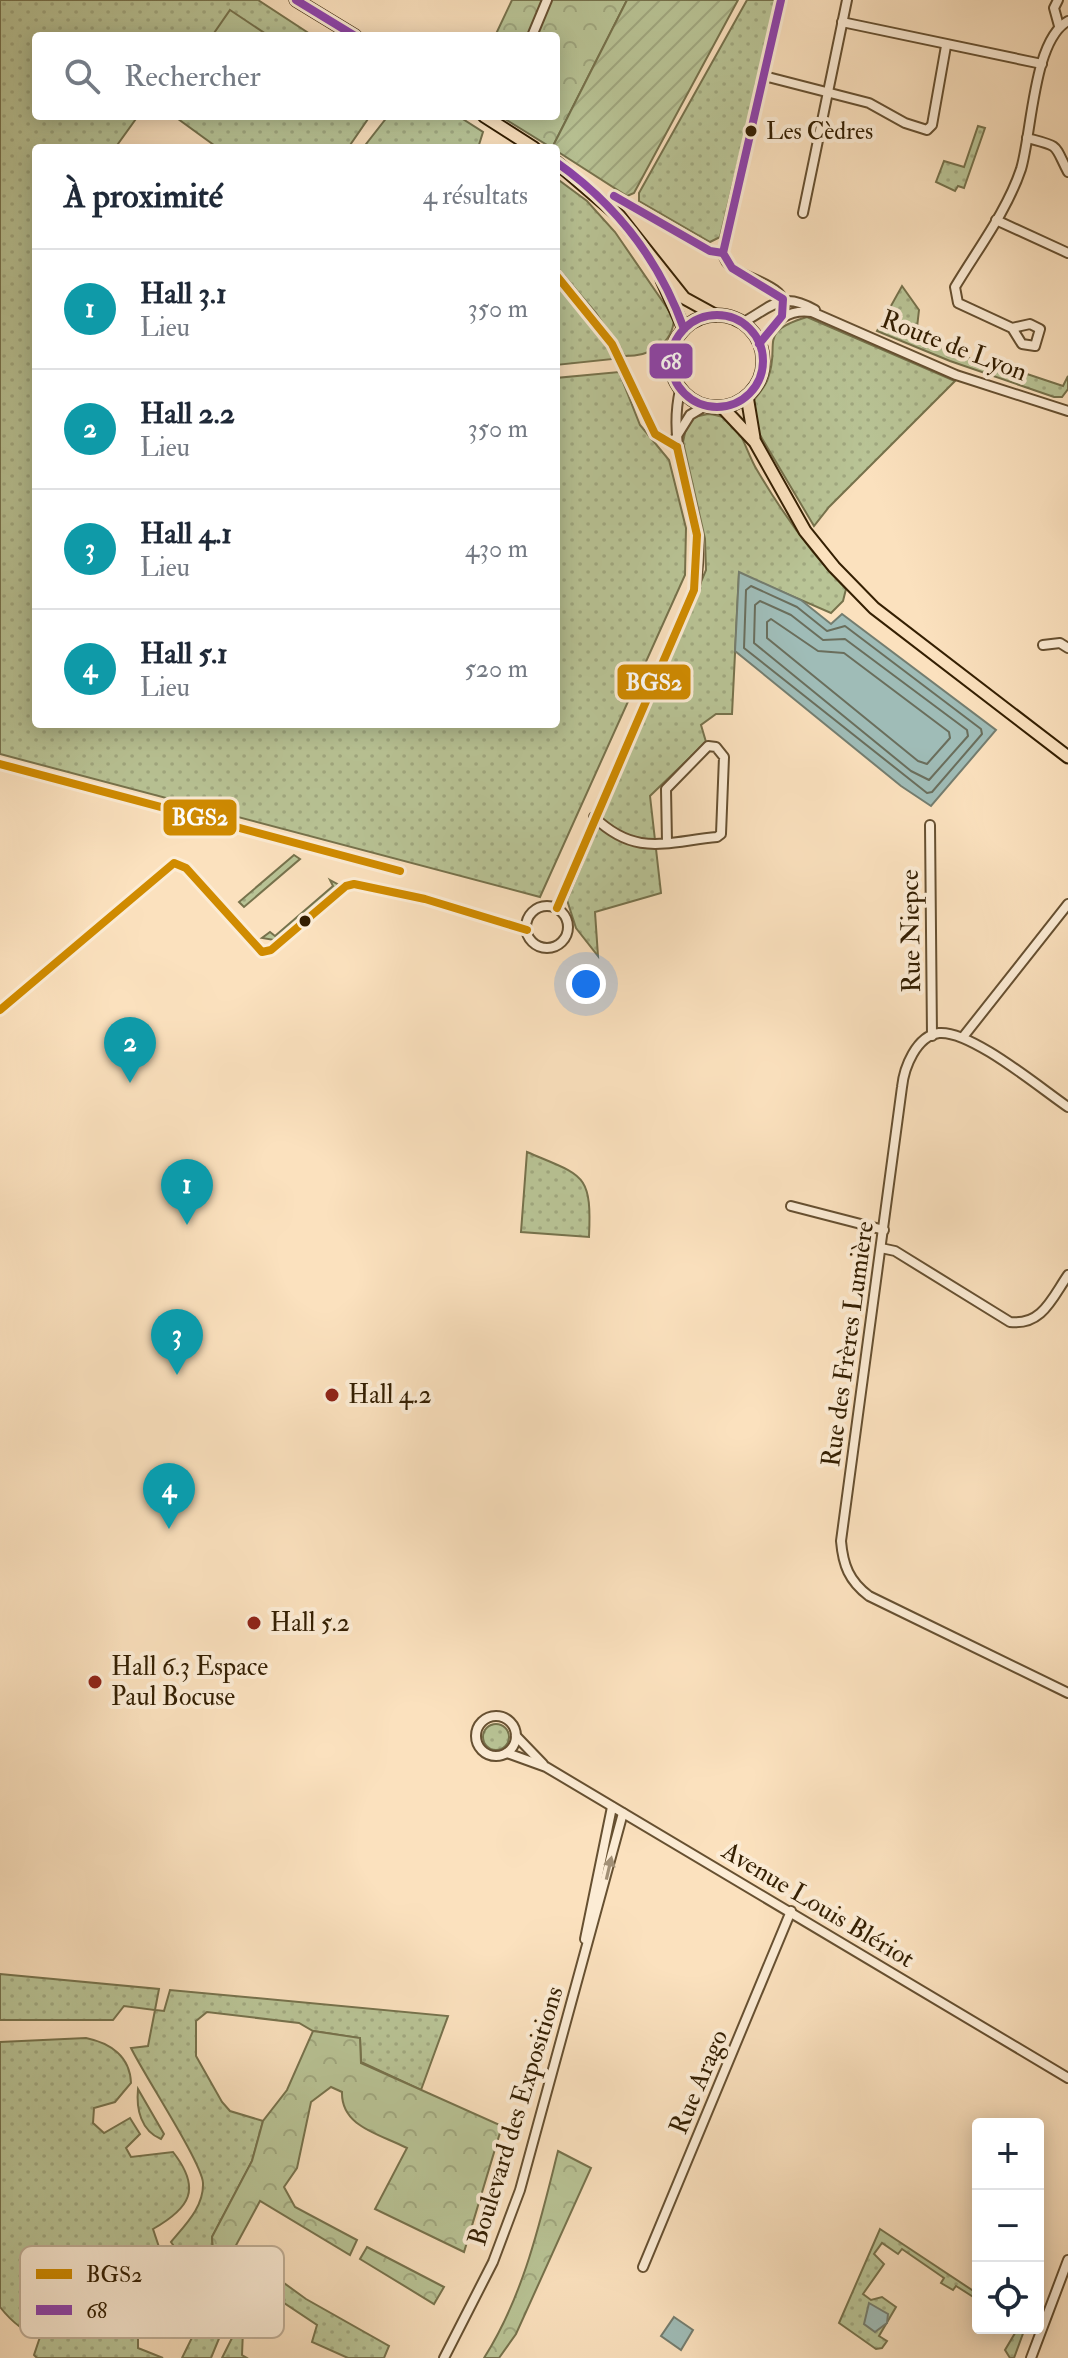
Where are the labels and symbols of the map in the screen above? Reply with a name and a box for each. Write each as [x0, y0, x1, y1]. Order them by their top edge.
place label: Les Cèdres [766, 116, 873, 147]
marker: Les Cèdres [743, 123, 759, 139]
street label: Route de Lyon [876, 303, 1032, 389]
line badge: 68 [648, 342, 694, 380]
text: 68 [660, 348, 682, 376]
line badge: BGS2 [616, 663, 692, 701]
text: BGS2 [626, 669, 682, 697]
line badge: BGS2 [162, 798, 238, 837]
text: BGS2 [172, 804, 228, 832]
street label: Rue Niepce [894, 869, 929, 993]
unlabelled marker [297, 913, 313, 929]
your location [566, 964, 606, 1004]
pin: 2 [104, 1017, 156, 1083]
pin: 1 [161, 1159, 213, 1225]
street label: Rue des Frères Lumière [815, 1219, 881, 1469]
pin: 3 [151, 1309, 203, 1375]
place label: Hall 4.2 [348, 1379, 432, 1411]
marker: Hall 4.2 [323, 1386, 341, 1404]
pin: 4 [143, 1463, 195, 1529]
place label: Hall 5.2 [270, 1607, 350, 1639]
marker: Hall 5.2 [245, 1614, 263, 1632]
place label: Hall 6.3 Espace Paul Bocuse [111, 1651, 268, 1713]
marker: Hall 6.3 Espace Paul Bocuse [86, 1673, 104, 1691]
street label: Avenue Louis Blériot [715, 1834, 920, 1975]
one-way arrow [604, 1855, 616, 1880]
street label: Boulevard des Expositions [461, 1982, 572, 2250]
street label: Rue Arago [663, 2025, 735, 2139]
legend [20, 2246, 284, 2338]
text: BGS2 [86, 2261, 142, 2289]
text: 68 [86, 2297, 107, 2325]

